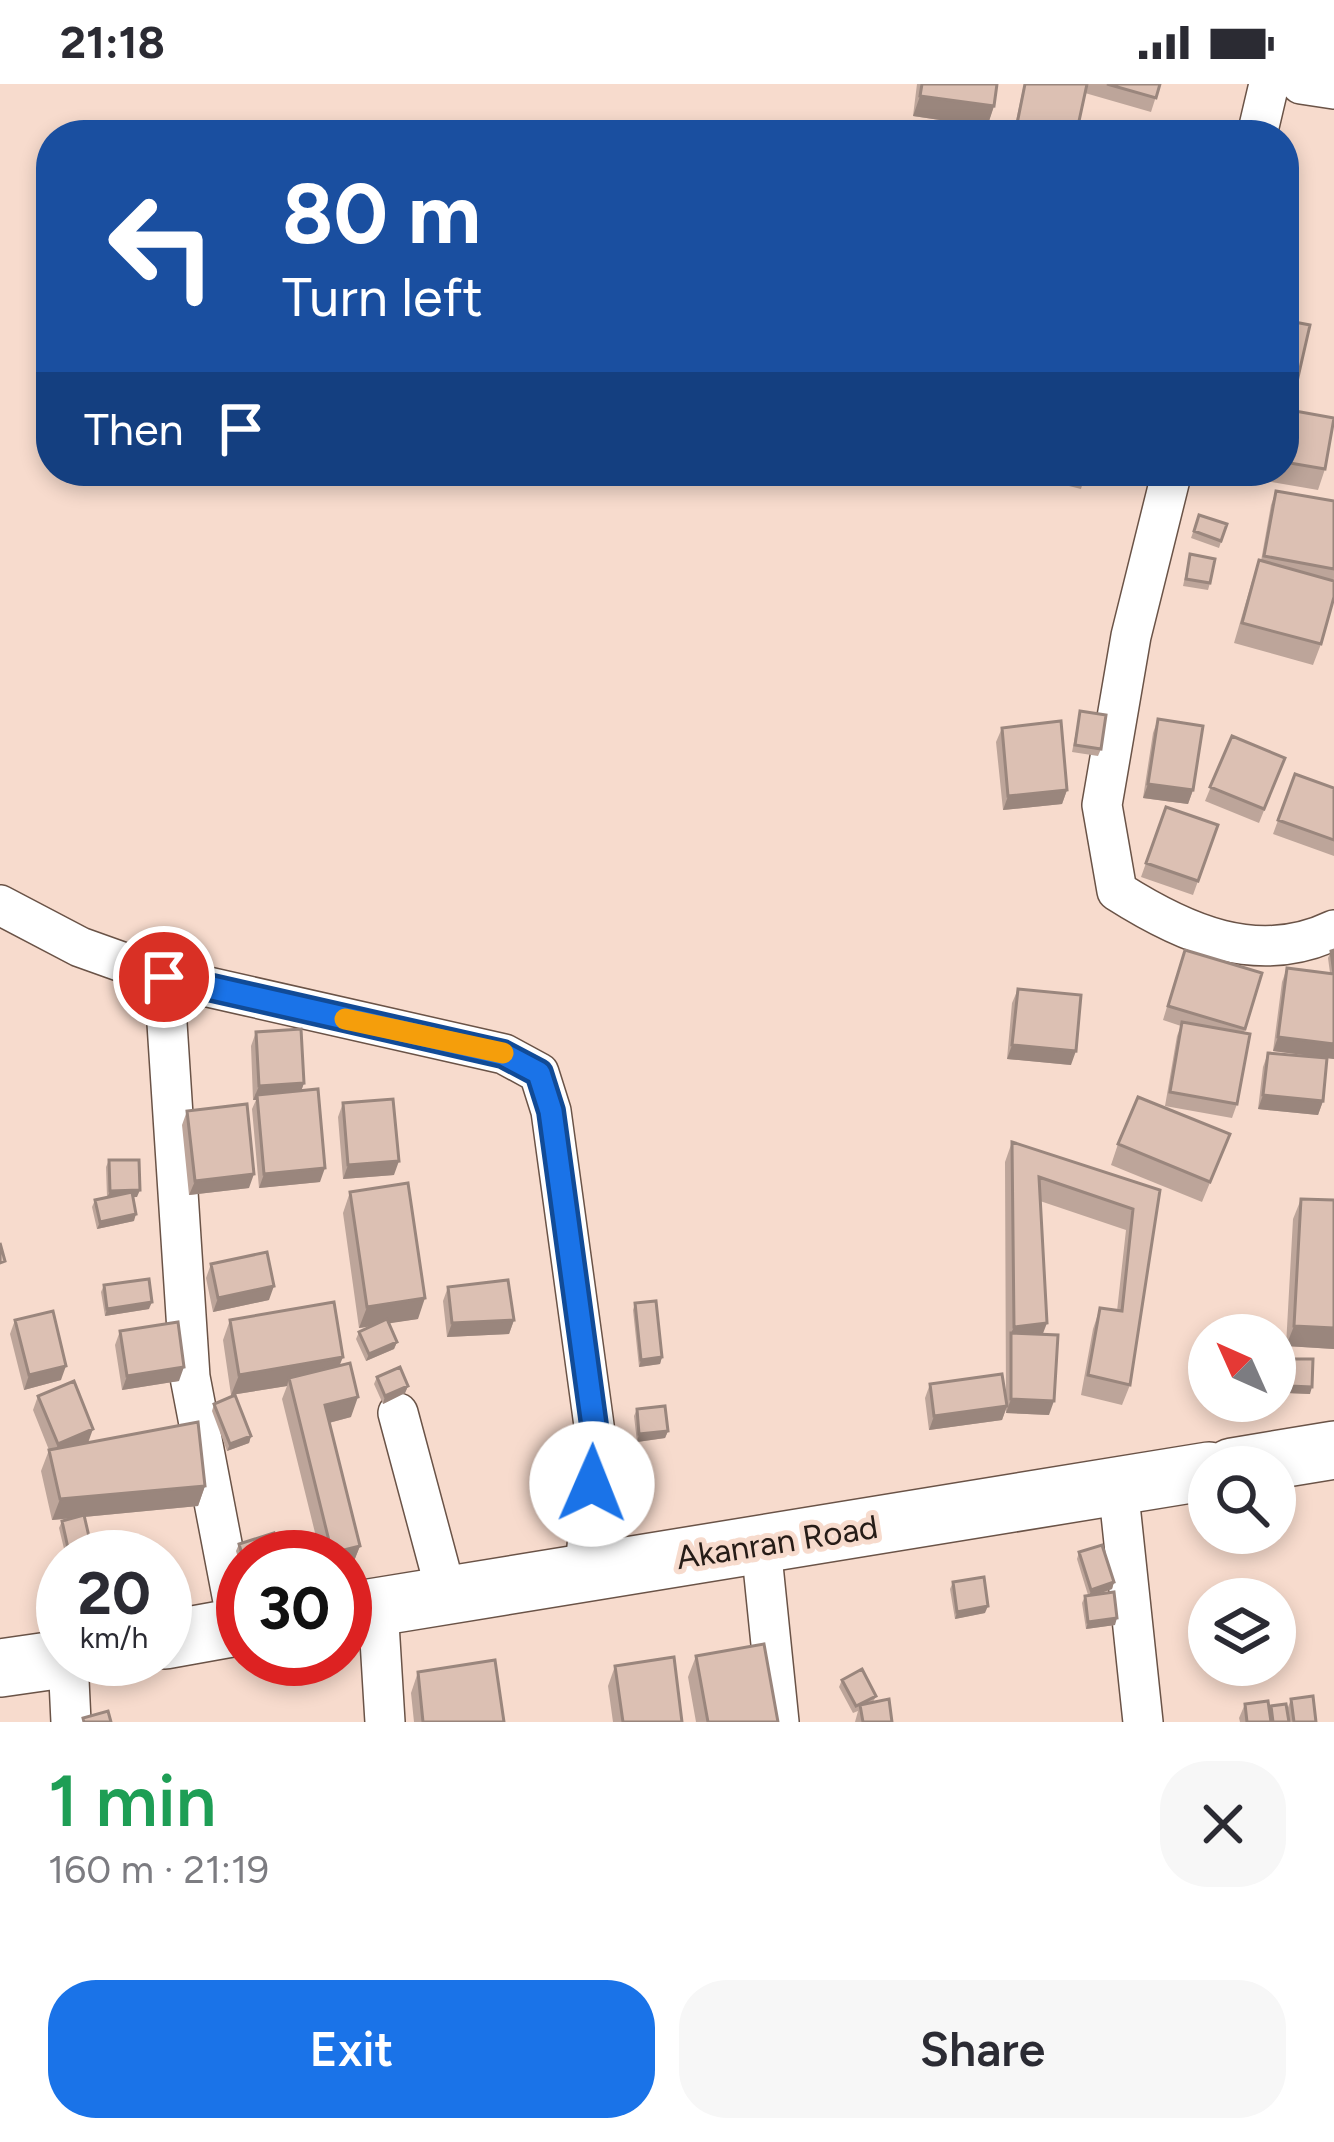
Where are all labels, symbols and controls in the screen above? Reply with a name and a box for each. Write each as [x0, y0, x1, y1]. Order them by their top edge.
text: 21:18 [60, 15, 165, 69]
text: 80 m [282, 163, 481, 264]
icon: left [84, 168, 240, 324]
text: Turn left [282, 265, 483, 330]
icon: arrive [208, 396, 274, 462]
text: Then [84, 402, 184, 456]
pin [113, 926, 215, 1028]
icon: arrive [131, 944, 197, 1010]
north arrow [1188, 1314, 1296, 1422]
map controls [1188, 1314, 1296, 1686]
position arrow [529, 1421, 655, 1547]
button: search [1188, 1446, 1296, 1554]
street label: Akanran Road [673, 1507, 881, 1577]
speed limit sign: 30 [216, 1530, 372, 1686]
text: 20 [77, 1557, 151, 1629]
button: layers [1188, 1578, 1296, 1686]
text: km/h [80, 1619, 148, 1656]
text: 1 min [48, 1758, 216, 1844]
button: close [1160, 1761, 1286, 1887]
text: 160 m · 21:19 [48, 1846, 269, 1893]
button: Exit [48, 1980, 655, 2118]
button: Share [679, 1980, 1286, 2118]

